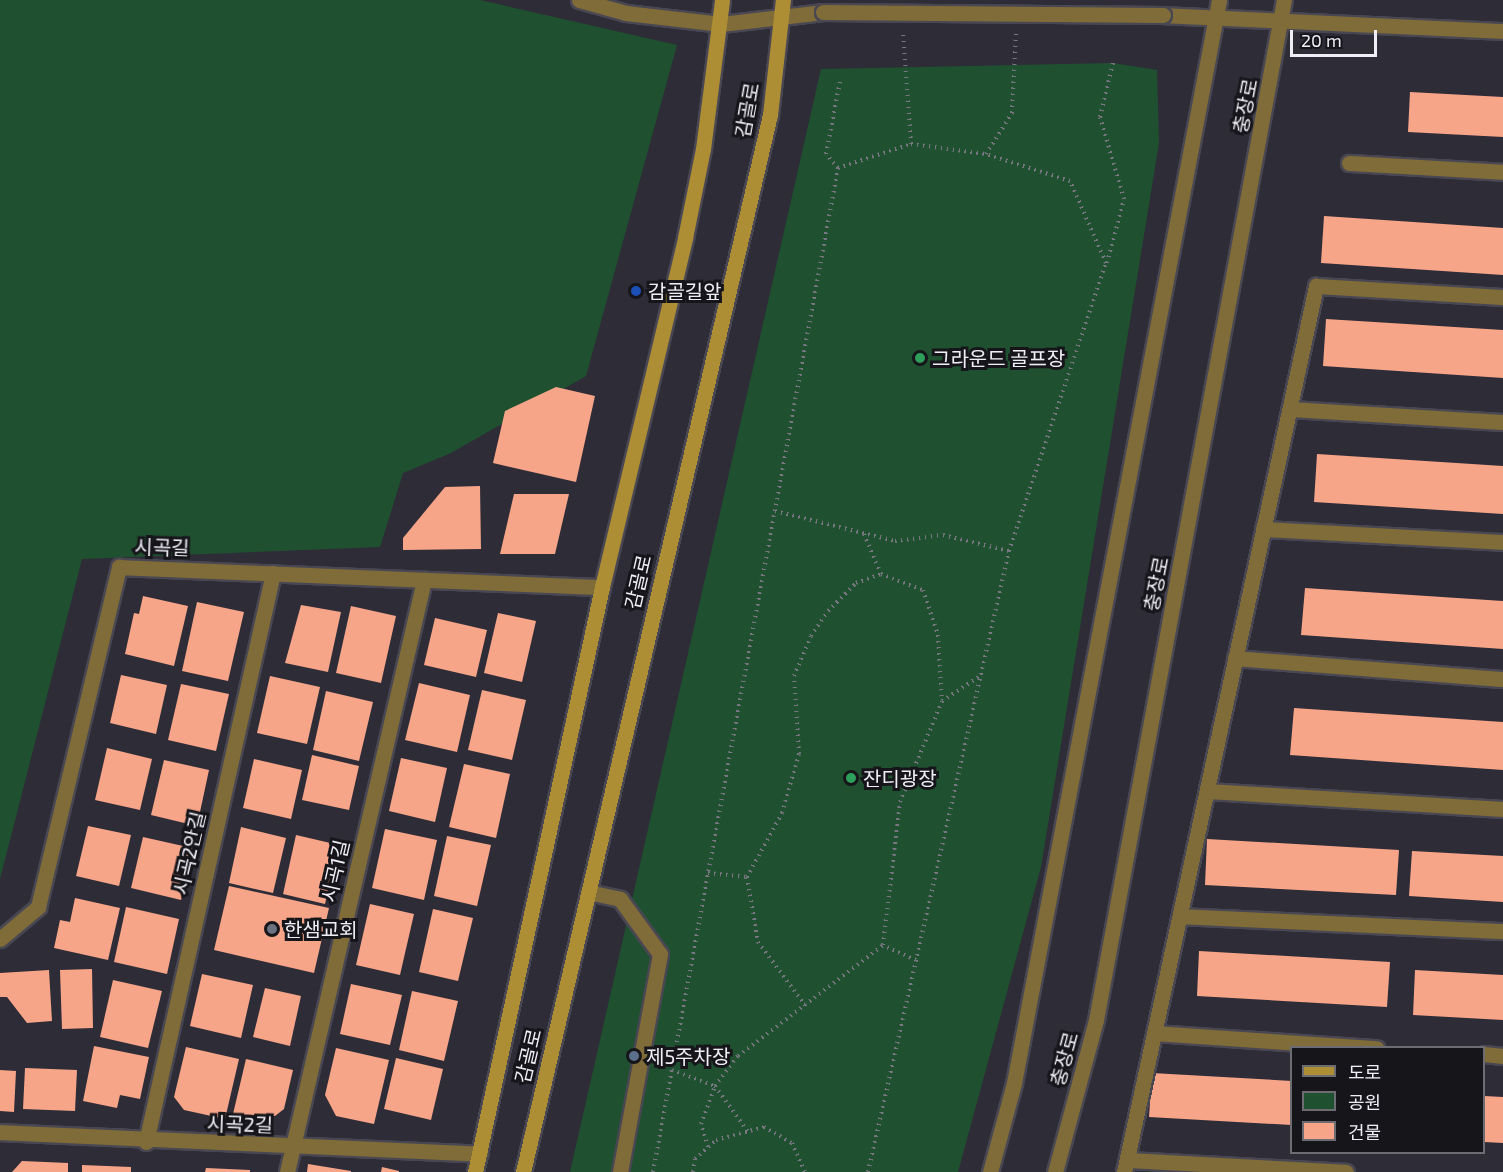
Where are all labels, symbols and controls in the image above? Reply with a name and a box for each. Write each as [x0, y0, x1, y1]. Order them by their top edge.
scale bar [1293, 18, 1380, 56]
text: 20 m [1301, 29, 1342, 51]
street label: 충장로 [1228, 77, 1262, 135]
street label: 감골로 [730, 81, 764, 139]
place label: 감골길앞 [648, 279, 722, 303]
marker: 감골길앞 [629, 284, 643, 298]
place label: 그라운드 골프장 [932, 346, 1065, 370]
marker: 그라운드 골프장 [913, 351, 927, 365]
street label: 시곡길 [134, 534, 190, 560]
street label: 감골로 [620, 552, 656, 612]
street label: 충장로 [1139, 555, 1173, 613]
place label: 잔디광장 [863, 766, 937, 790]
marker: 잔디광장 [844, 771, 858, 785]
street label: 시곡2안길 [168, 809, 210, 897]
street label: 시곡1길 [316, 838, 354, 904]
place label: 한샘교회 [284, 917, 358, 941]
marker: 한샘교회 [265, 922, 279, 936]
street label: 감골로 [510, 1026, 546, 1086]
street label: 충장로 [1045, 1029, 1083, 1089]
place label: 제5주차장 [646, 1044, 730, 1068]
legend [1290, 1046, 1485, 1154]
marker: 제5주차장 [627, 1049, 641, 1063]
text: 도로 [1348, 1061, 1381, 1083]
text: 공원 [1348, 1091, 1381, 1113]
street label: 시곡2길 [206, 1111, 274, 1137]
text: 건물 [1348, 1121, 1381, 1143]

